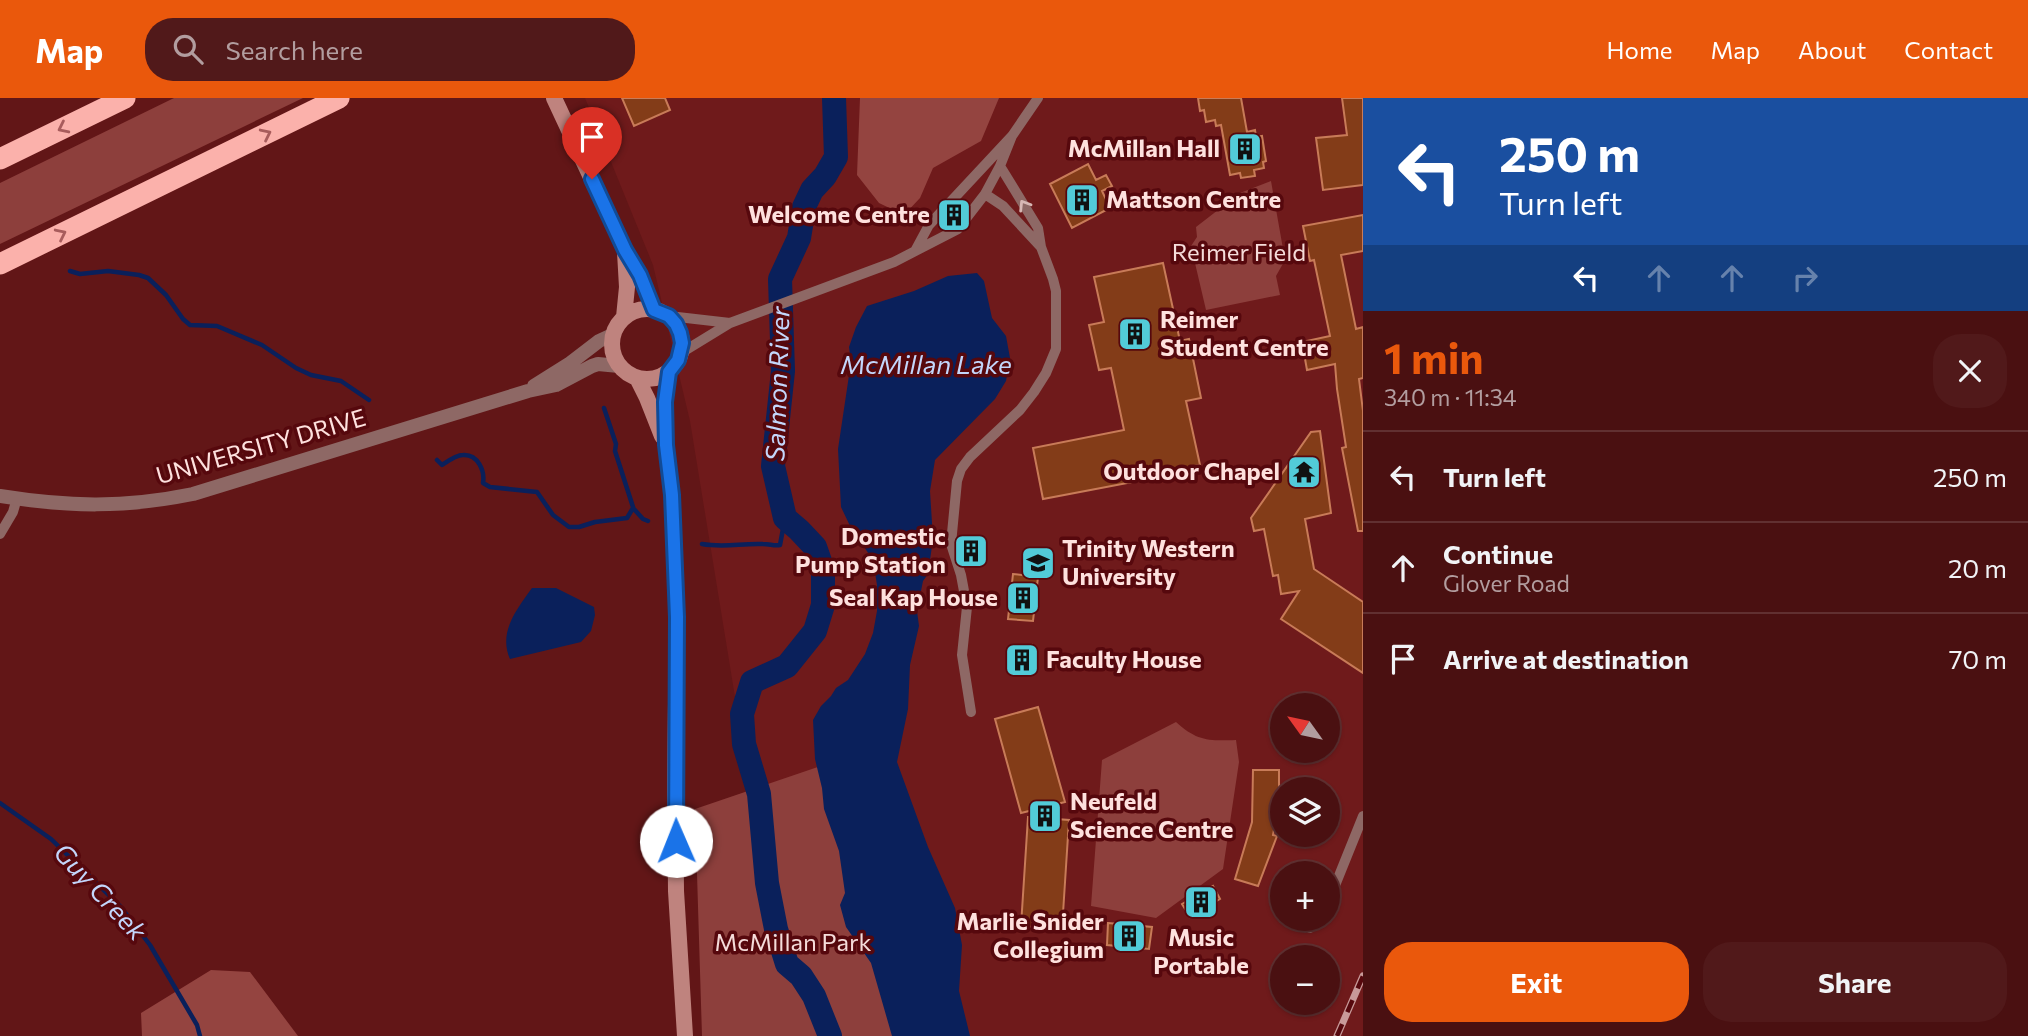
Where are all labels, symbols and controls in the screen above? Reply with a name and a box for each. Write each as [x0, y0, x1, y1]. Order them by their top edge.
search box [145, 18, 635, 81]
text: Map [35, 29, 103, 70]
icon: search [169, 30, 207, 68]
text: Search here [225, 34, 363, 65]
text: Home [1607, 35, 1673, 64]
text: Map [1711, 35, 1760, 64]
text: About [1798, 35, 1866, 64]
text: Contact [1904, 35, 1993, 64]
pin [562, 107, 622, 179]
icon: arrive [573, 118, 611, 156]
one-way arrow [58, 120, 70, 134]
text: 250 m [1499, 122, 1640, 182]
icon: left [1384, 126, 1475, 217]
one-way arrow [259, 128, 271, 142]
building icon: McMillan Hall [1226, 130, 1264, 168]
place label: McMillan Hall [1068, 133, 1220, 162]
building icon: Mattson Centre [1063, 181, 1101, 219]
text: Turn left [1499, 182, 1623, 222]
place label: Mattson Centre [1106, 184, 1281, 213]
building icon: Welcome Centre [935, 196, 973, 234]
place label: Welcome Centre [748, 199, 930, 228]
one-way arrow [1020, 200, 1033, 213]
one-way arrow [54, 228, 66, 242]
park label: Reimer Field [1172, 237, 1306, 266]
icon: left [1567, 259, 1605, 297]
icon: ahead [1640, 259, 1678, 297]
icon: ahead [1713, 259, 1751, 297]
icon: right [1786, 259, 1824, 297]
water label: Salmon River [758, 304, 795, 462]
place label: Reimer Student Centre [1160, 304, 1329, 361]
building icon: Reimer Student Centre [1116, 315, 1154, 353]
text: 1 min [1384, 331, 1484, 383]
button: close [1933, 334, 2007, 408]
water label: McMillan Lake [840, 348, 1012, 379]
text: 340 m · 11:34 [1384, 383, 1517, 411]
street label: UNIVERSITY DRIVE [152, 402, 369, 489]
temple icon: Outdoor Chapel [1285, 453, 1323, 491]
place label: Outdoor Chapel [1103, 456, 1280, 485]
icon: left [1384, 458, 1422, 496]
text: Turn left [1443, 461, 1546, 492]
text: 250 m [1933, 461, 2007, 492]
place label: Domestic Pump Station [795, 521, 946, 578]
building icon: Domestic Pump Station [952, 532, 990, 570]
place label: Trinity Western University [1062, 533, 1235, 590]
text: Continue [1443, 538, 1553, 569]
school or university icon: Trinity Western University [1019, 544, 1057, 582]
icon: ahead [1384, 549, 1422, 587]
text: 20 m [1948, 552, 2007, 583]
text: Glover Road [1443, 569, 1570, 597]
building icon: Seal Kap House [1004, 579, 1042, 617]
place label: Seal Kap House [829, 582, 998, 611]
icon: arrive [1384, 640, 1422, 678]
building icon: Faculty House [1003, 641, 1041, 679]
text: Arrive at destination [1443, 643, 1689, 674]
text: 70 m [1949, 643, 2007, 674]
place label: Faculty House [1046, 644, 1202, 673]
north arrow [1270, 693, 1340, 763]
map controls [1270, 693, 1340, 1015]
button: layers [1270, 777, 1340, 847]
place label: Neufeld Science Centre [1070, 786, 1233, 843]
building icon: Neufeld Science Centre [1026, 797, 1064, 835]
position arrow [639, 804, 713, 878]
water label: Guy Creek [48, 836, 154, 947]
button: + [1270, 861, 1340, 931]
building icon: Music Portable [1182, 883, 1220, 921]
place label: Marlie Snider Collegium [957, 906, 1104, 963]
building icon: Marlie Snider Collegium [1110, 917, 1148, 955]
place label: Music Portable [1153, 922, 1249, 979]
park label: McMillan Park [714, 927, 872, 956]
button: Exit [1384, 942, 1689, 1022]
button: Share [1703, 942, 2007, 1022]
button: − [1270, 945, 1340, 1015]

